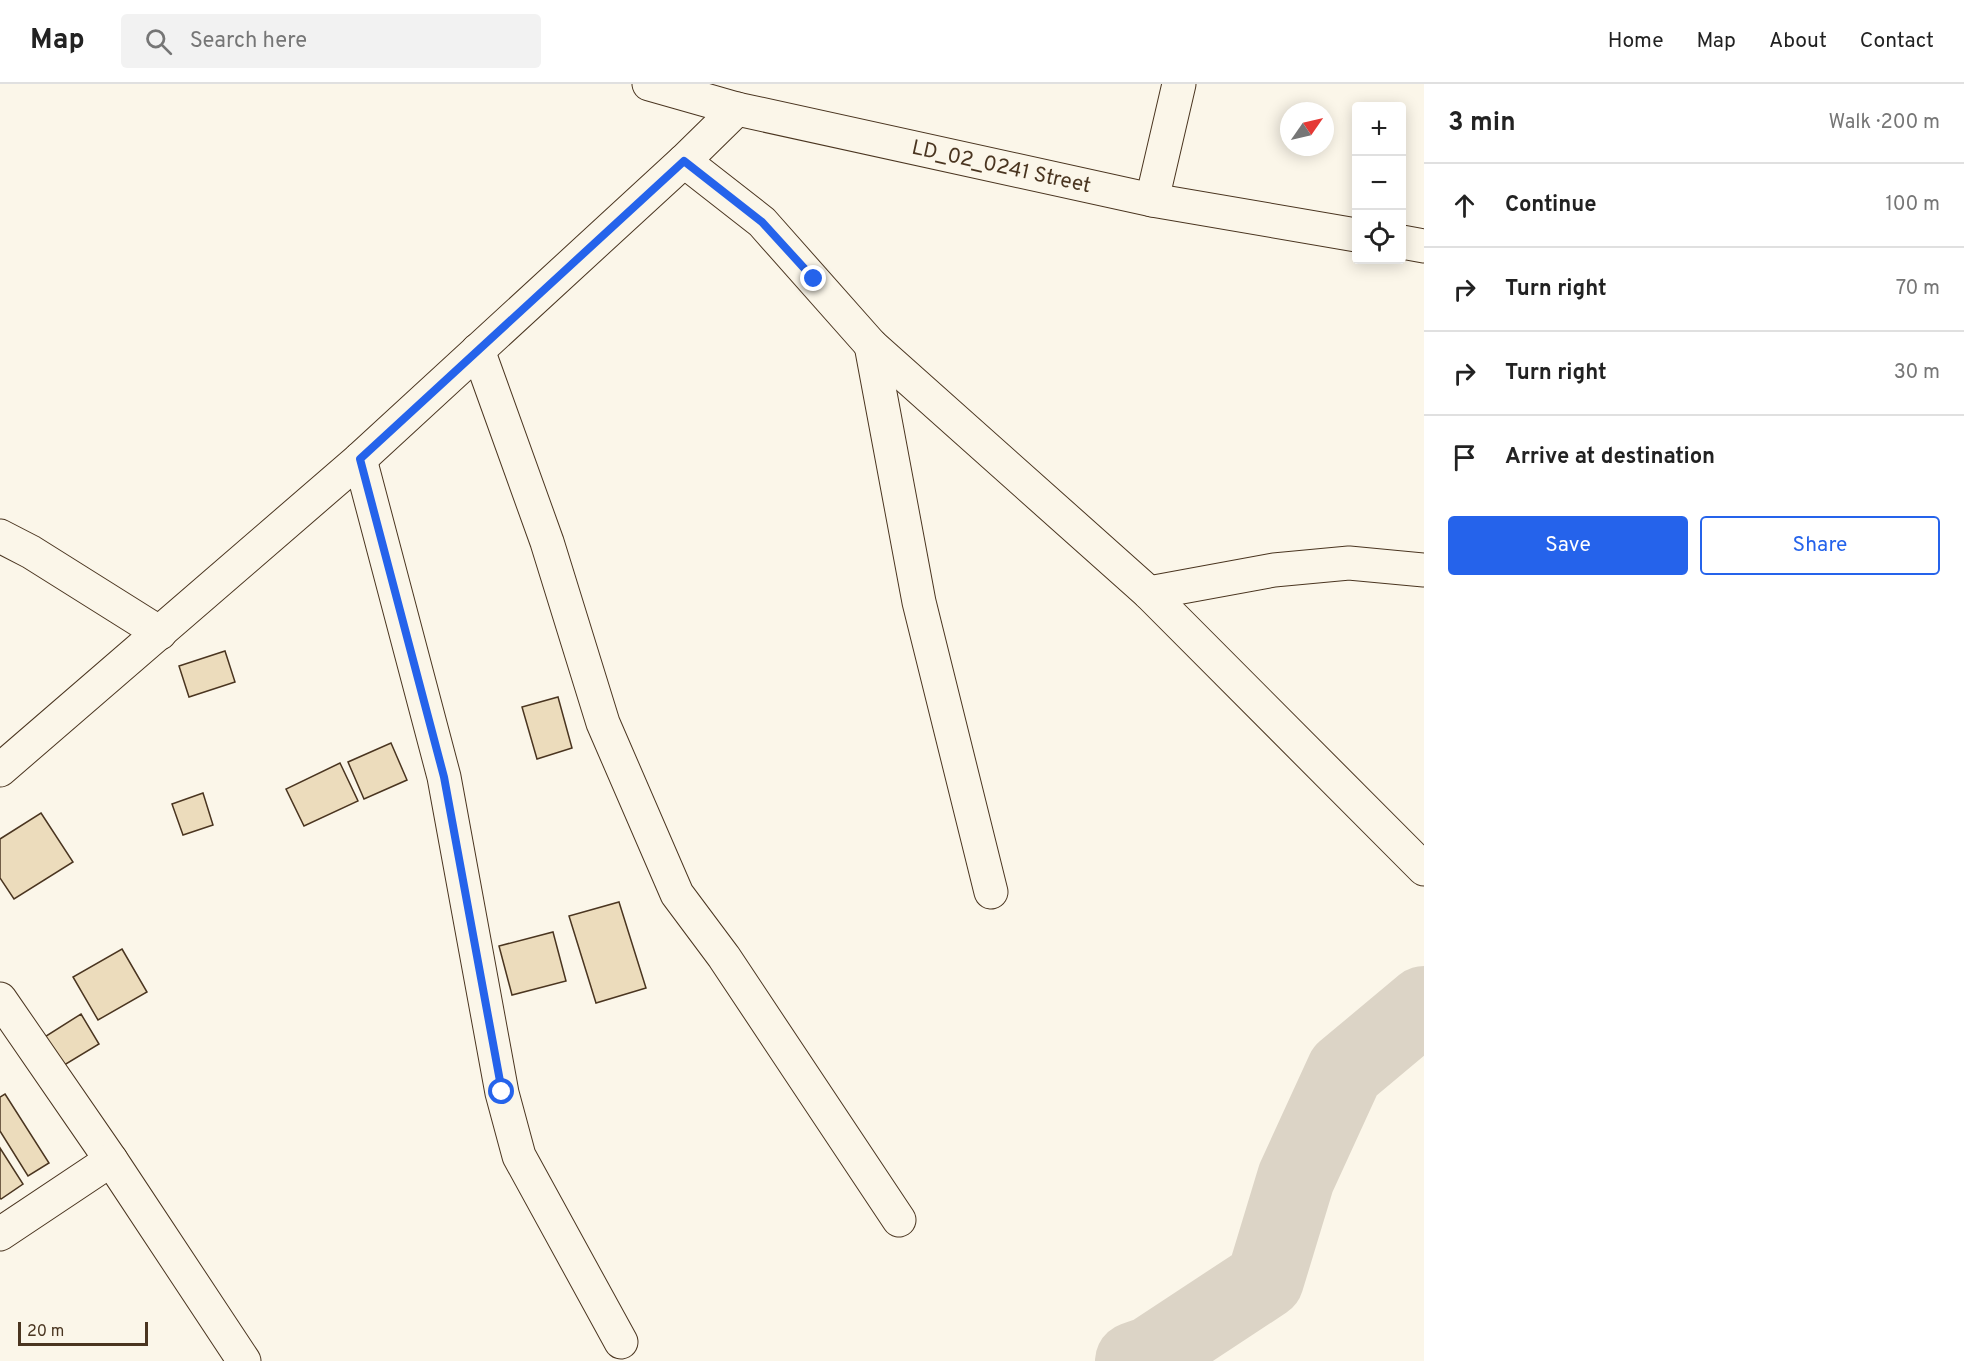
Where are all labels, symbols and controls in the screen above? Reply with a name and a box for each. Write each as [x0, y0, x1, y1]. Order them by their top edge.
search box [121, 14, 541, 68]
text: Map [30, 23, 85, 59]
icon: search [142, 25, 175, 58]
text: Search here [190, 28, 307, 55]
text: Home [1608, 28, 1664, 55]
text: Map [1697, 28, 1736, 55]
text: About [1769, 28, 1827, 55]
text: Contact [1860, 28, 1934, 55]
north arrow [1280, 102, 1334, 156]
map controls [1352, 102, 1406, 264]
button: + [1352, 102, 1406, 156]
text: 3 min [1448, 107, 1516, 140]
text: Walk · 200 m [1829, 110, 1940, 136]
street label: LD_02_0241 Street [909, 134, 1093, 200]
button: − [1352, 156, 1406, 210]
icon: ahead [1448, 189, 1481, 222]
text: Continue [1505, 192, 1596, 219]
text: 100 m [1885, 192, 1940, 218]
button: locate [1352, 210, 1406, 264]
route end [800, 265, 826, 291]
icon: right [1448, 273, 1481, 306]
text: Turn right [1505, 276, 1607, 303]
text: 70 m [1896, 276, 1940, 302]
icon: right [1448, 357, 1481, 390]
text: Turn right [1505, 360, 1607, 387]
text: 30 m [1894, 360, 1940, 386]
icon: arrive [1448, 441, 1481, 474]
text: Arrive at destination [1505, 444, 1715, 471]
button: Save [1448, 516, 1688, 575]
button: Share [1700, 516, 1940, 575]
route start [488, 1078, 514, 1104]
scale bar [18, 1319, 148, 1346]
text: 20 m [27, 1322, 64, 1342]

